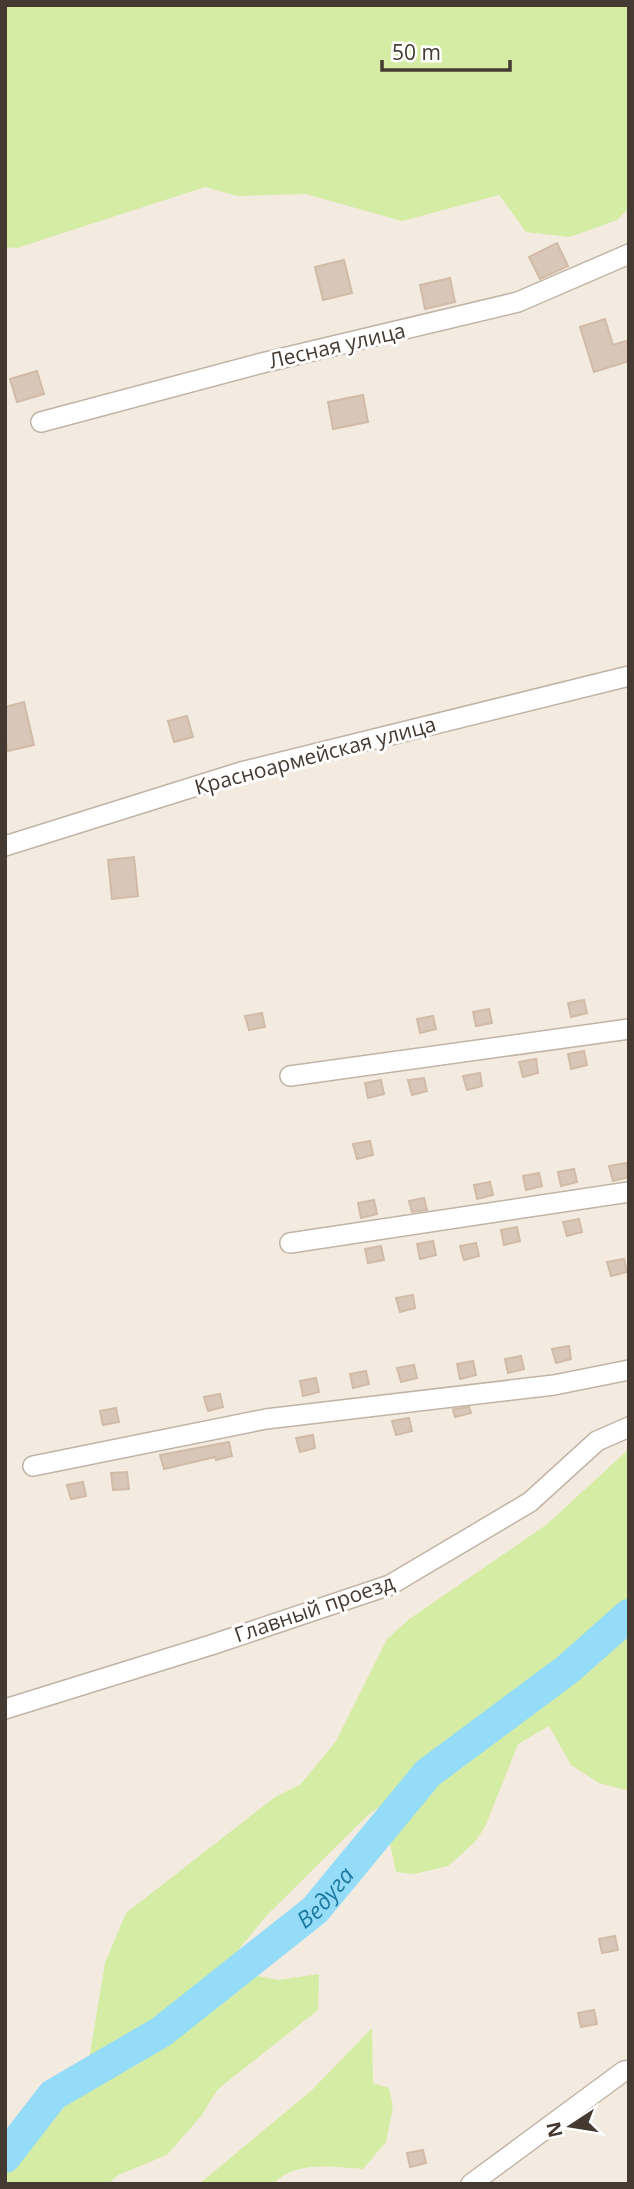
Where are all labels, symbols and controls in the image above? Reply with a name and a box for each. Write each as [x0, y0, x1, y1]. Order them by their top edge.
scale bar [382, 28, 510, 72]
text: 50 m [392, 38, 441, 66]
street label: Лесная улица [266, 316, 408, 374]
street label: Красноармейская улица [191, 709, 439, 801]
street label: Главный проезд [230, 1568, 398, 1648]
water label: Ведуга [289, 1860, 361, 1935]
north arrow [536, 2091, 606, 2161]
text: N [540, 2119, 569, 2140]

